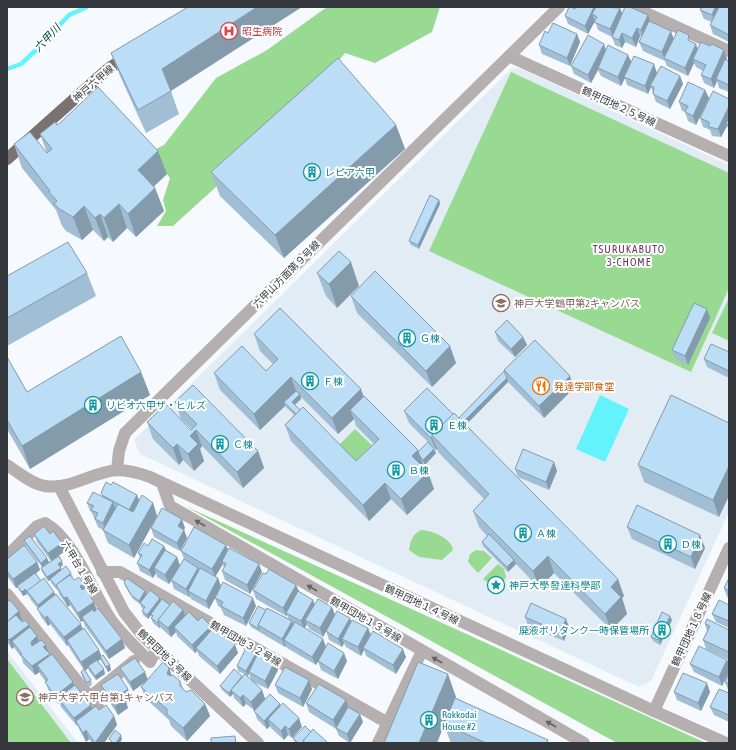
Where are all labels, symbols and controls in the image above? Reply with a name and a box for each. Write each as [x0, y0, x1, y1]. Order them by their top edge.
water label: 六甲川 [31, 21, 63, 54]
hospital icon: 昭生病院 [219, 21, 239, 41]
place label: 昭生病院 [242, 26, 282, 37]
street label: 神戸六甲線 [71, 63, 116, 104]
street label: 鶴甲団地２５号線 [580, 85, 657, 128]
building icon: レピア六甲 [302, 162, 322, 182]
place label: レピア六甲 [325, 167, 375, 178]
street label: 六甲山方面第９号線 [251, 239, 322, 310]
district label: TSURUKABUTO 3-CHOME [593, 243, 665, 268]
school or university icon: 神戸大学 鶴甲第2キャンパス [491, 293, 511, 313]
place label: 神戸大学 鶴甲第2キャンパス [514, 298, 640, 309]
building icon: Ｇ棟 [397, 328, 417, 348]
place label: Ｇ棟 [420, 333, 440, 344]
building icon: Ｆ棟 [300, 371, 320, 391]
place label: Ｆ棟 [323, 376, 343, 387]
restaurant icon: 発達学部食堂 [531, 376, 551, 396]
place label: 発達学部食堂 [554, 381, 614, 392]
building icon: リビオ六甲ザ・ヒルズ [83, 395, 103, 415]
place label: リビオ六甲ザ・ヒルズ [106, 400, 206, 411]
building icon: Ｅ棟 [424, 415, 444, 435]
place label: Ｅ棟 [447, 420, 467, 431]
building icon: Ｃ棟 [210, 434, 230, 454]
place label: Ｃ棟 [233, 439, 253, 450]
building icon: Ｂ棟 [386, 460, 406, 480]
place label: Ｂ棟 [409, 465, 429, 476]
one-way arrow [194, 520, 206, 527]
building icon: Ａ棟 [513, 523, 533, 543]
place label: Ａ棟 [536, 528, 556, 539]
building icon: Ｄ棟 [658, 534, 678, 554]
street label: 六甲台１号線 [59, 539, 100, 596]
place label: Ｄ棟 [681, 539, 701, 550]
place icon: 神戸大學 發達科學部 [486, 575, 506, 595]
place label: 神戸大學 發達科學部 [509, 580, 600, 591]
street label: 鶴甲団地１４号線 [383, 583, 460, 626]
one-way arrow [307, 585, 318, 592]
street label: 鶴甲団地１８号線 [670, 591, 713, 668]
street label: 鶴甲団地１３号線 [328, 595, 403, 644]
street label: 鶴甲団地３２号線 [208, 619, 283, 668]
building icon: 廃液ポリタンク一時保管場所 [652, 620, 672, 640]
place label: 廃液ポリタンク一時保管場所 [519, 625, 649, 636]
street label: 鶴甲団地３号線 [136, 627, 194, 684]
one-way arrow [432, 656, 443, 663]
school or university icon: 神戸大学 六甲台第1キャンパス [15, 687, 35, 707]
place label: 神戸大学 六甲台第1キャンパス [38, 692, 174, 703]
place label: Rokkodai House #2 [442, 709, 477, 732]
building icon: Rokkodai House #2 [419, 710, 439, 730]
one-way arrow [545, 720, 556, 727]

